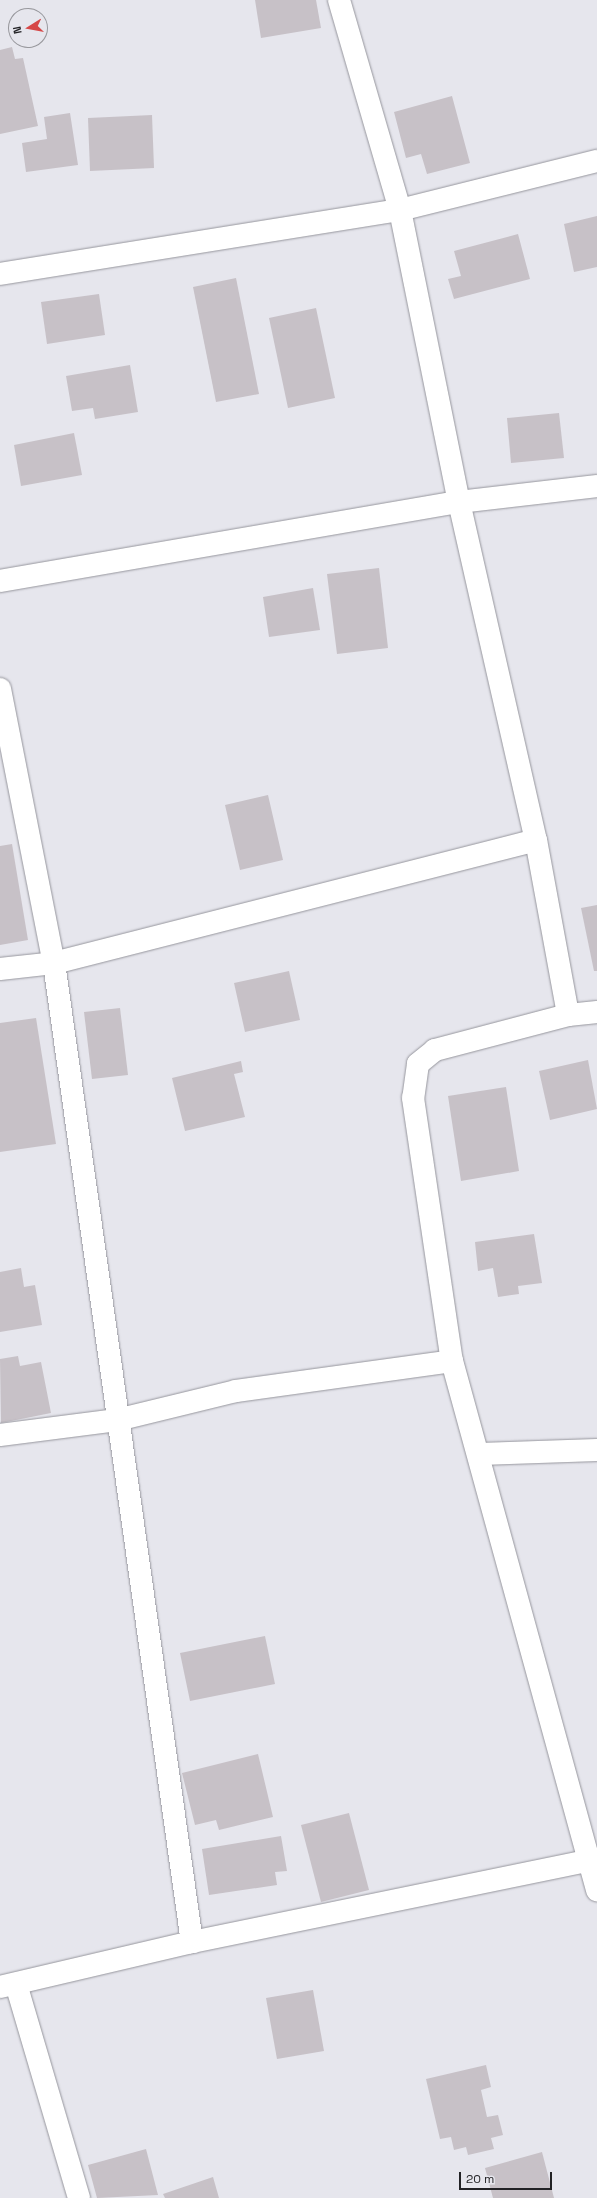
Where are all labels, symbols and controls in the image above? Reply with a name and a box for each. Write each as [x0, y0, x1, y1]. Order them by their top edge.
north arrow [8, 8, 48, 48]
text: N [10, 25, 25, 35]
scale bar [461, 2164, 554, 2190]
text: 20 m [466, 2171, 494, 2187]

